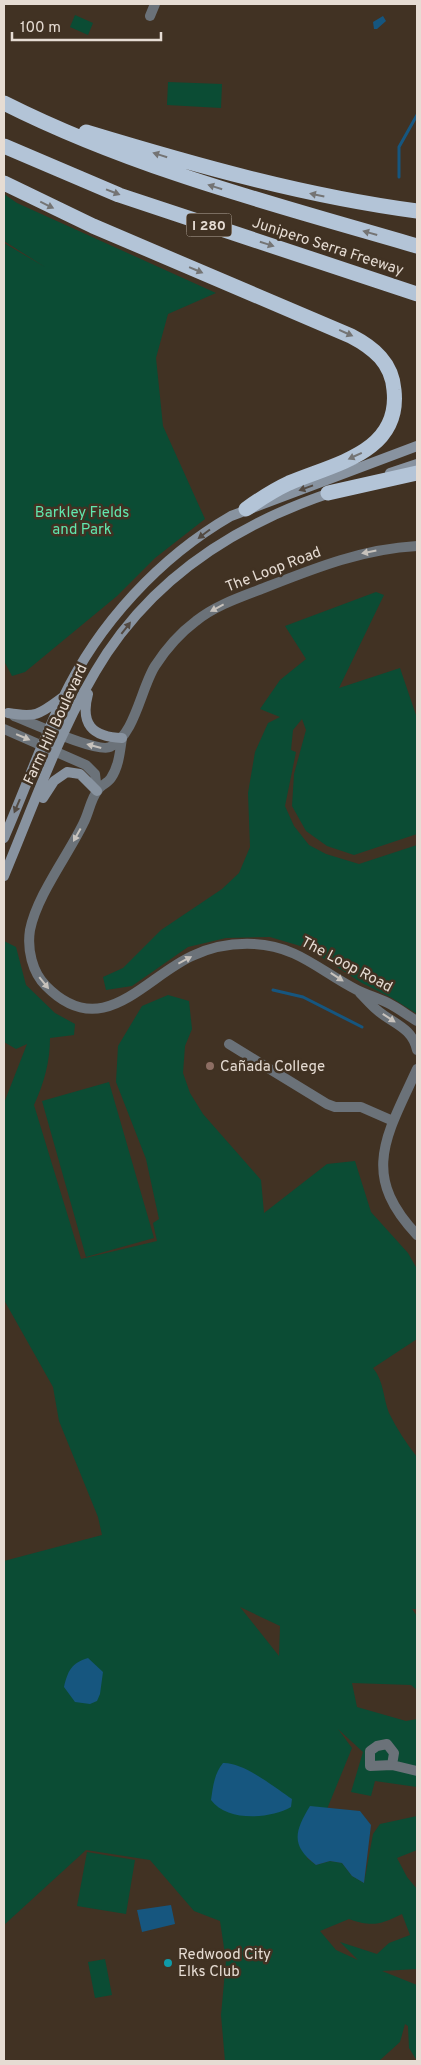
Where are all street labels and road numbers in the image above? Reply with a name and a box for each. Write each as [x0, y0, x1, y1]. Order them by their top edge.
road number: I 280 [186, 214, 232, 236]
street label: Junipero Serra Freeway [249, 214, 406, 281]
street label: The Loop Road [223, 543, 324, 597]
street label: Farm Hill Boulevard [20, 661, 93, 788]
street label: The Loop Road [297, 933, 395, 997]

